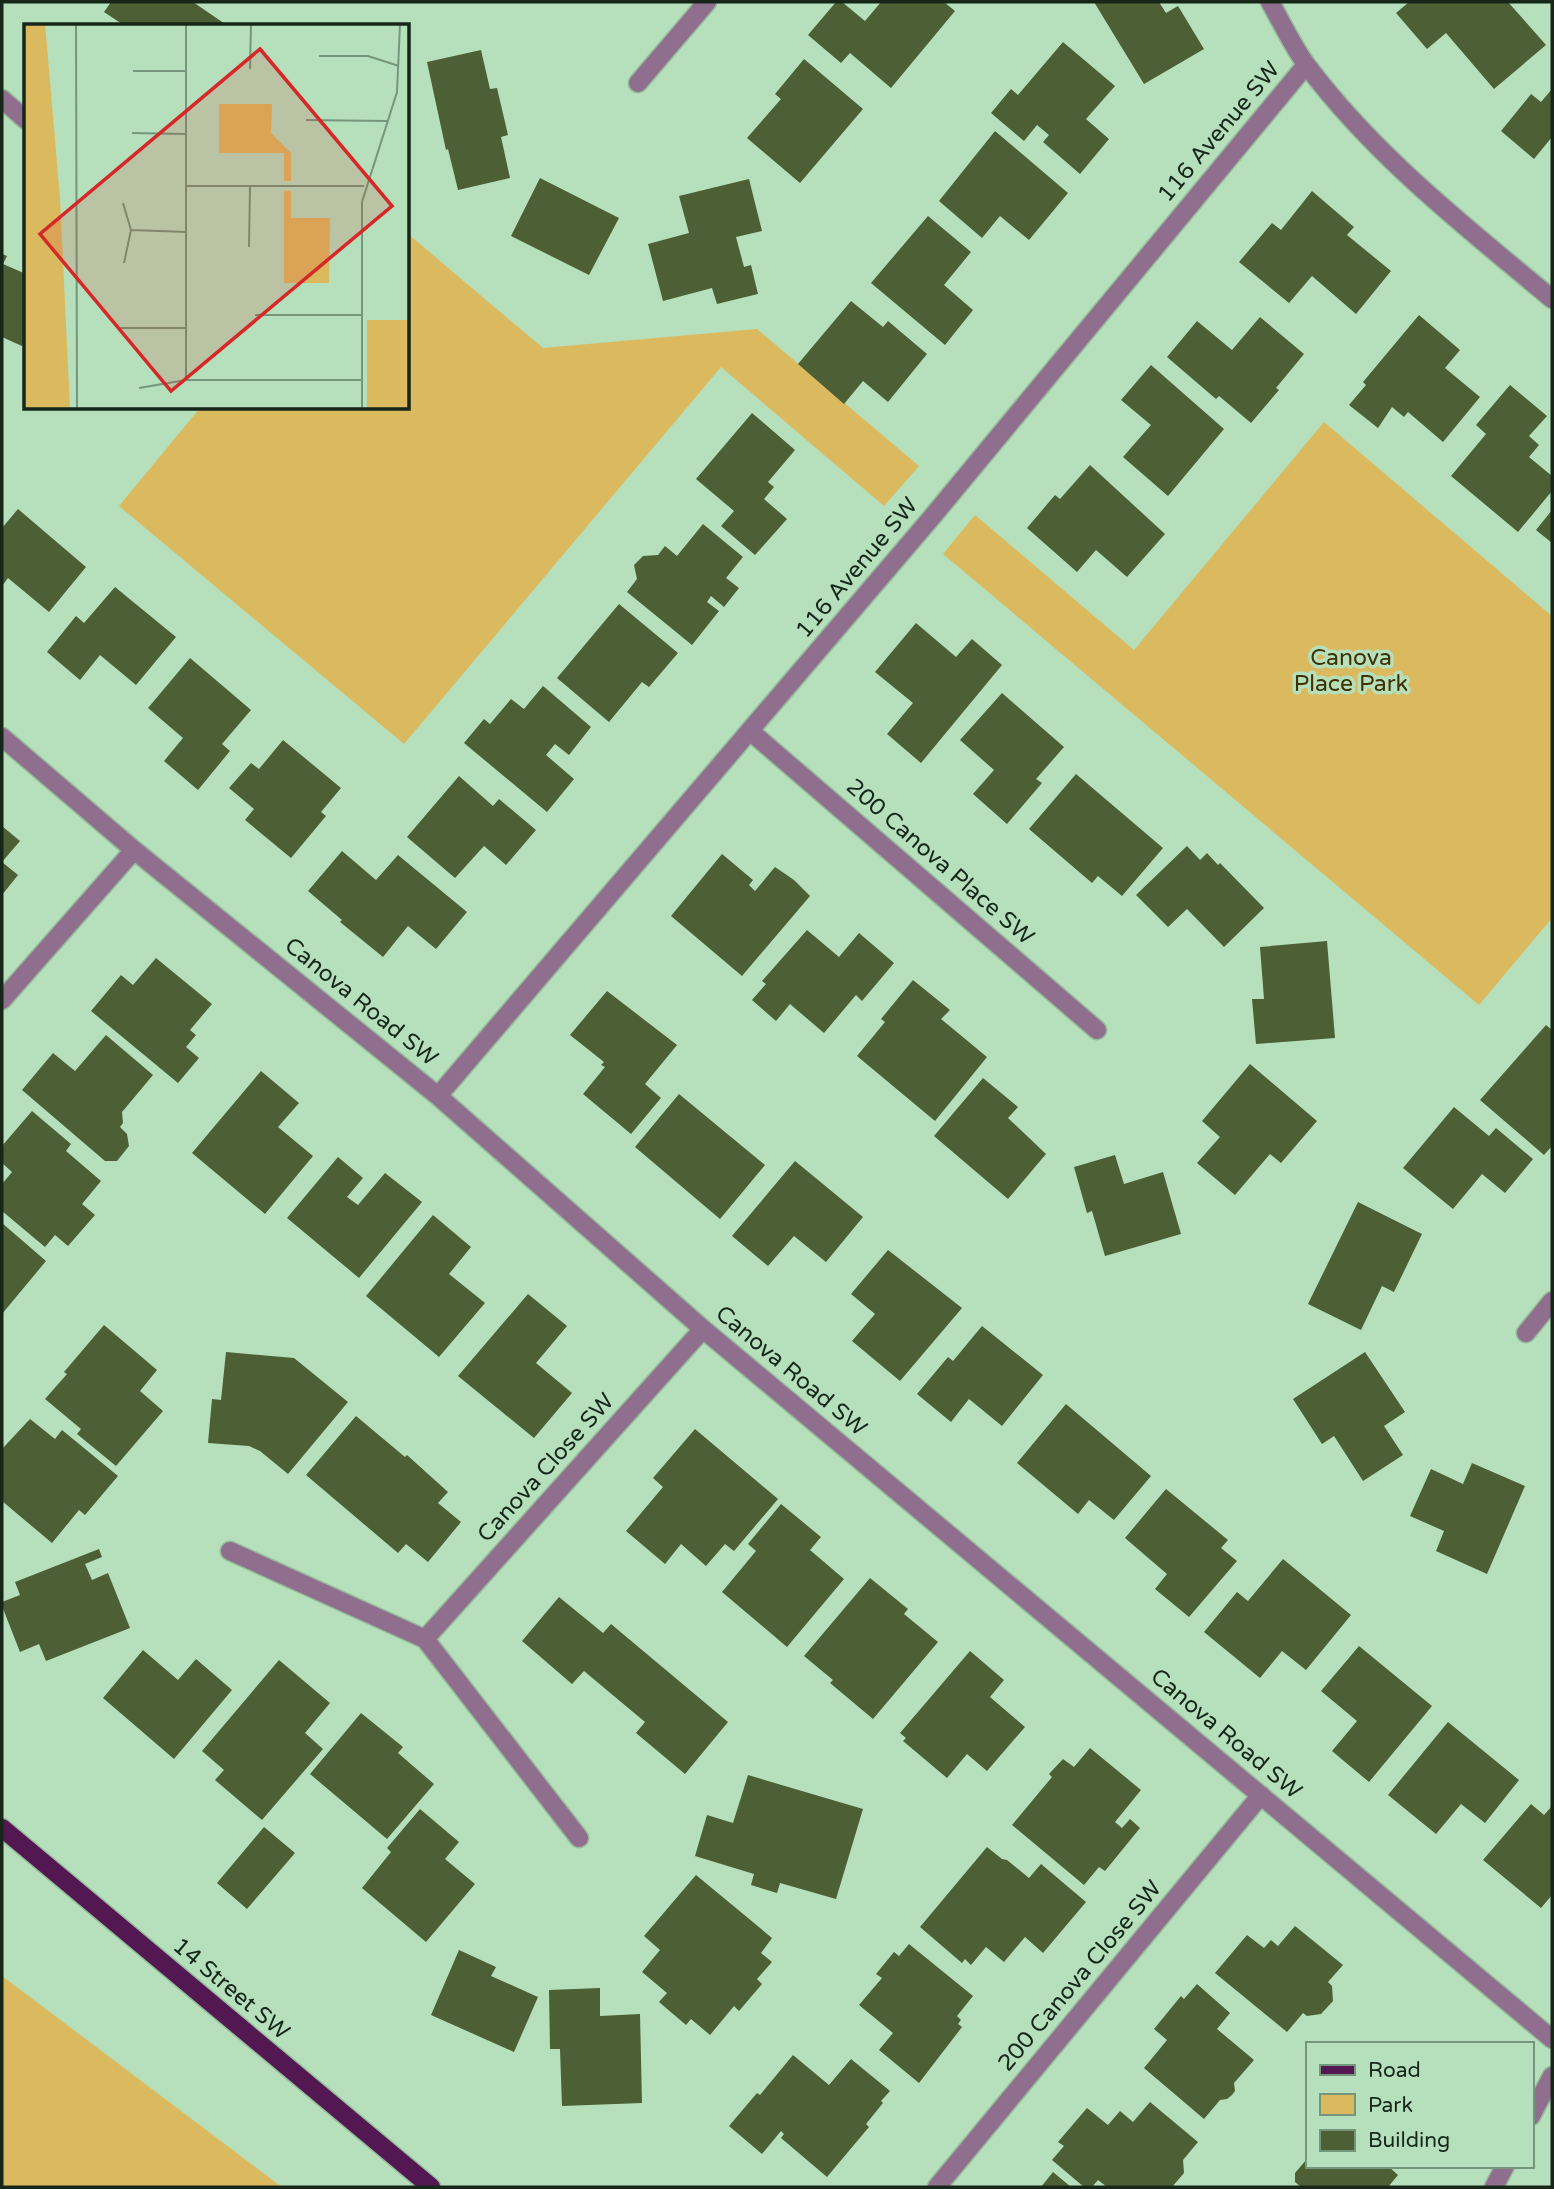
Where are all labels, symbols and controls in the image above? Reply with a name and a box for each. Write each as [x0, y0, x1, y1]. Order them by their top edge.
inset map [24, 24, 410, 410]
street label: 116 Avenue SW [1152, 56, 1286, 208]
street label: 116 Avenue SW [790, 492, 924, 644]
park label: Canova Place Park [1294, 644, 1408, 698]
street label: 200 Canova Place SW [840, 773, 1040, 951]
street label: Canova Road SW [279, 932, 443, 1072]
street label: Canova Road SW [710, 1300, 872, 1442]
street label: Canova Close SW [472, 1388, 620, 1548]
street label: Canova Road SW [1145, 1663, 1307, 1805]
street label: 200 Canova Close SW [992, 1875, 1168, 2077]
street label: 14 Street SW [167, 1932, 295, 2046]
legend [1306, 2042, 1533, 2168]
text: Road [1368, 2058, 1421, 2083]
text: Park [1368, 2093, 1413, 2118]
text: Building [1368, 2128, 1450, 2153]

